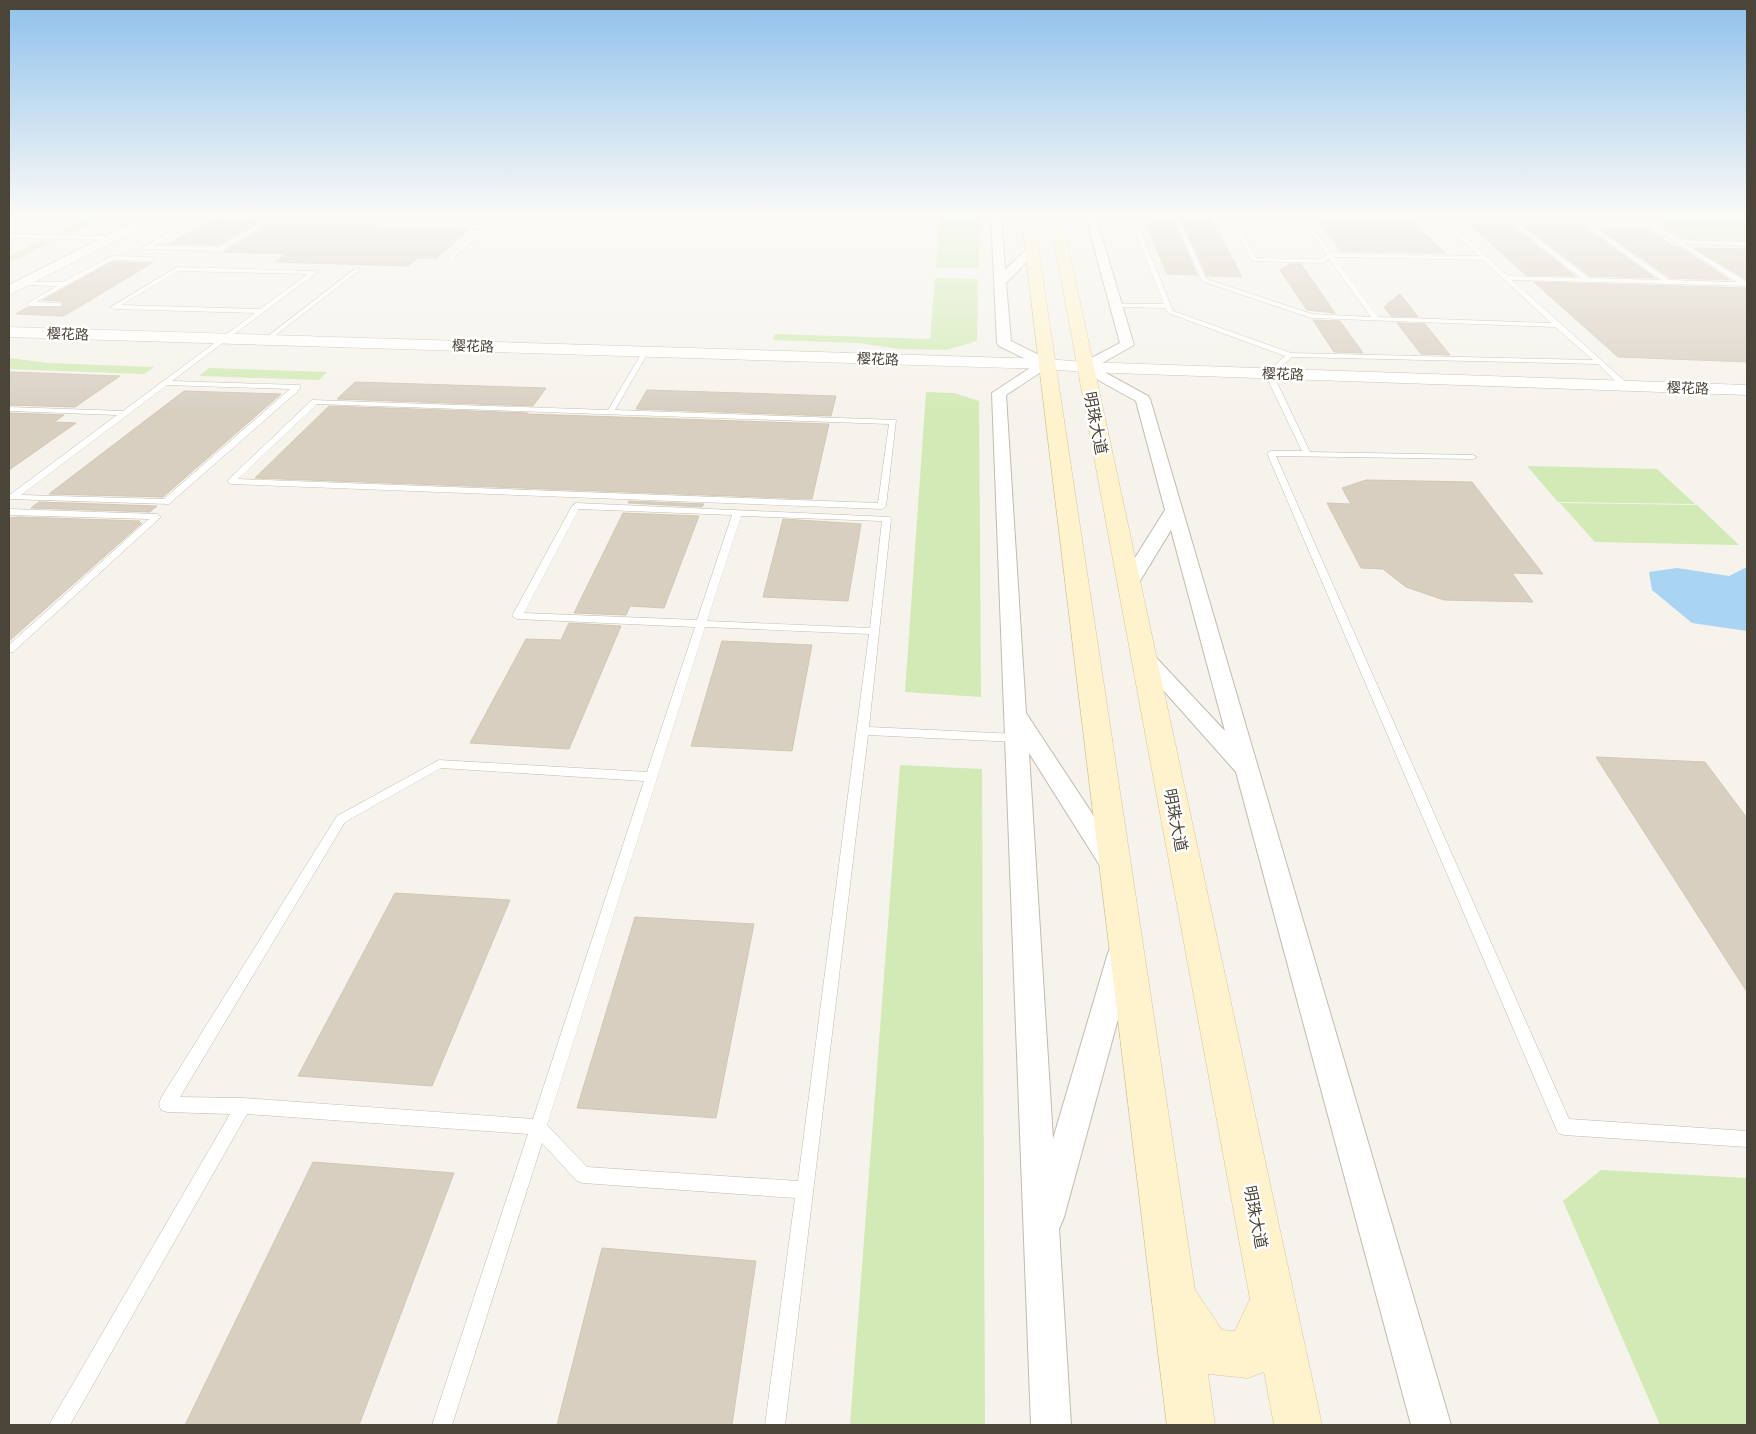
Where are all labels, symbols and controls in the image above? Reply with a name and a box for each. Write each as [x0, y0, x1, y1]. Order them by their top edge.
street label: 樱花路 [47, 324, 89, 344]
street label: 樱花路 [452, 336, 494, 356]
street label: 樱花路 [857, 349, 899, 369]
street label: 樱花路 [1262, 364, 1304, 384]
street label: 樱花路 [1667, 378, 1709, 398]
street label: 明珠大道 [1080, 390, 1112, 456]
street label: 明珠大道 [1160, 787, 1192, 853]
street label: 明珠大道 [1240, 1184, 1272, 1250]

